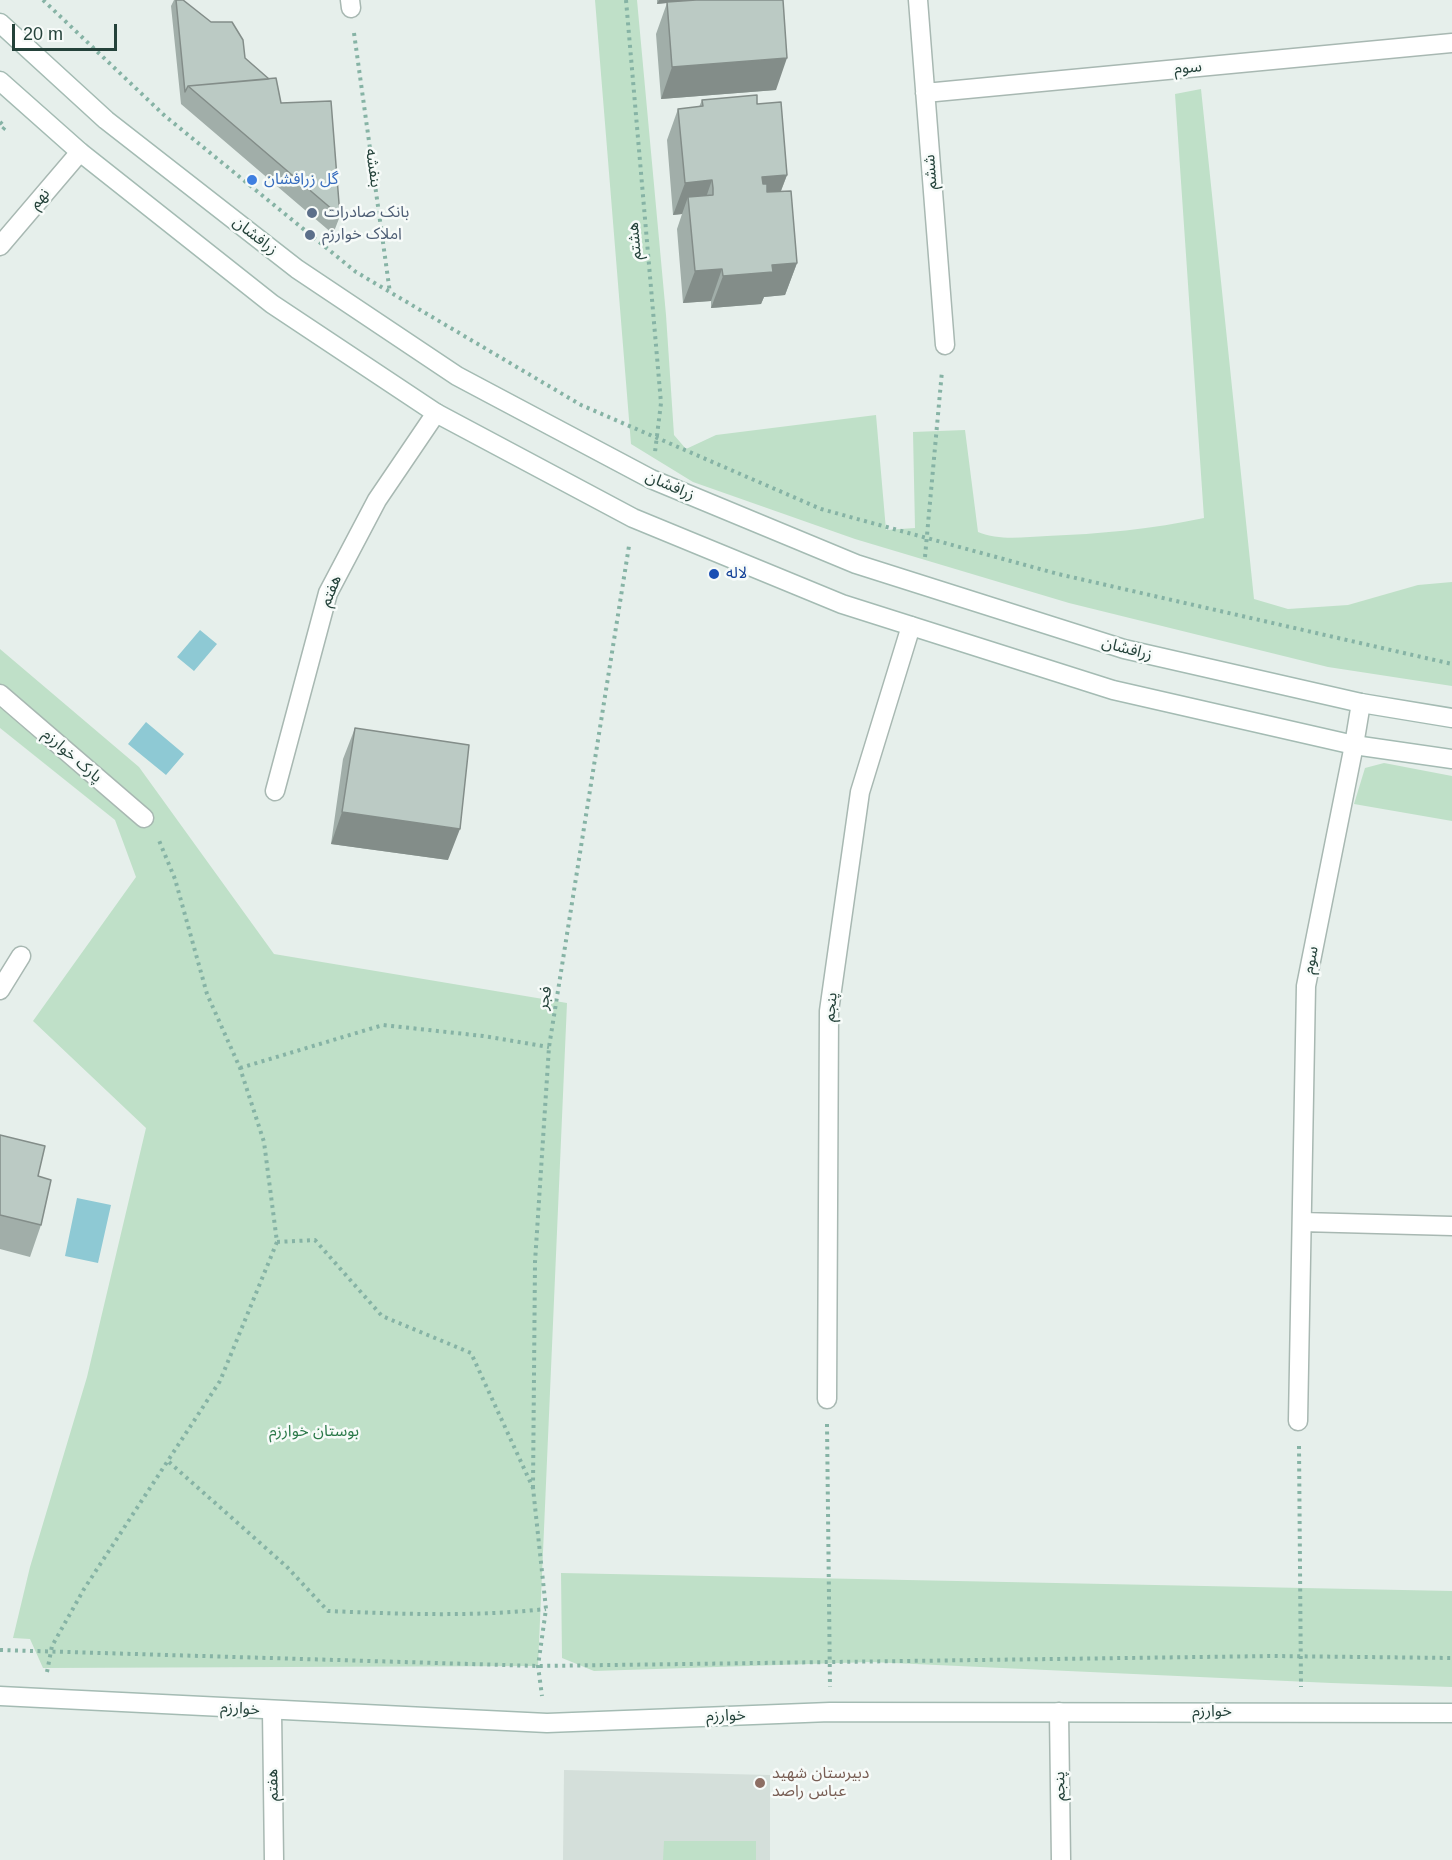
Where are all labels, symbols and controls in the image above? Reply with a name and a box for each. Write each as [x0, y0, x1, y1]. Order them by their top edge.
scale bar [15, 12, 120, 50]
text: 20 m [23, 24, 63, 44]
street label: سوم [1173, 57, 1203, 79]
street label: بنفشه [361, 147, 385, 189]
street label: ششم [920, 154, 942, 190]
place label: گل زرافشان [264, 170, 338, 190]
marker: گل زرافشان [245, 173, 259, 187]
street label: نهم [26, 185, 54, 213]
place label: بانک صادرات [324, 203, 409, 223]
marker: بانک صادرات [305, 206, 319, 220]
street label: زرافشان [229, 213, 281, 259]
street label: هشتم [624, 221, 646, 261]
place label: املاک خوارزم [322, 225, 402, 245]
marker: املاک خوارزم [303, 228, 317, 242]
street label: زرافشان [643, 467, 697, 505]
place label: لاله [726, 564, 747, 584]
marker: لاله [707, 567, 721, 581]
street label: هفتم [316, 573, 346, 609]
street label: زرافشان [1100, 633, 1154, 665]
street label: پارک خوارزم [38, 725, 106, 787]
street label: سوم [1299, 945, 1323, 975]
street label: فجر [533, 985, 557, 1011]
street label: پنجم [820, 991, 842, 1023]
park label: بوستان خوارزم [269, 1422, 359, 1442]
street label: خوارزم [220, 1698, 260, 1720]
street label: خوارزم [1192, 1702, 1232, 1722]
street label: خوارزم [706, 1706, 746, 1726]
place label: دبیرستان شهید عباس راصد [772, 1764, 869, 1802]
street label: هفتم [263, 1769, 283, 1801]
street label: پنجم [1050, 1771, 1070, 1801]
marker: دبیرستان شهید عباس راصد [753, 1776, 767, 1790]

